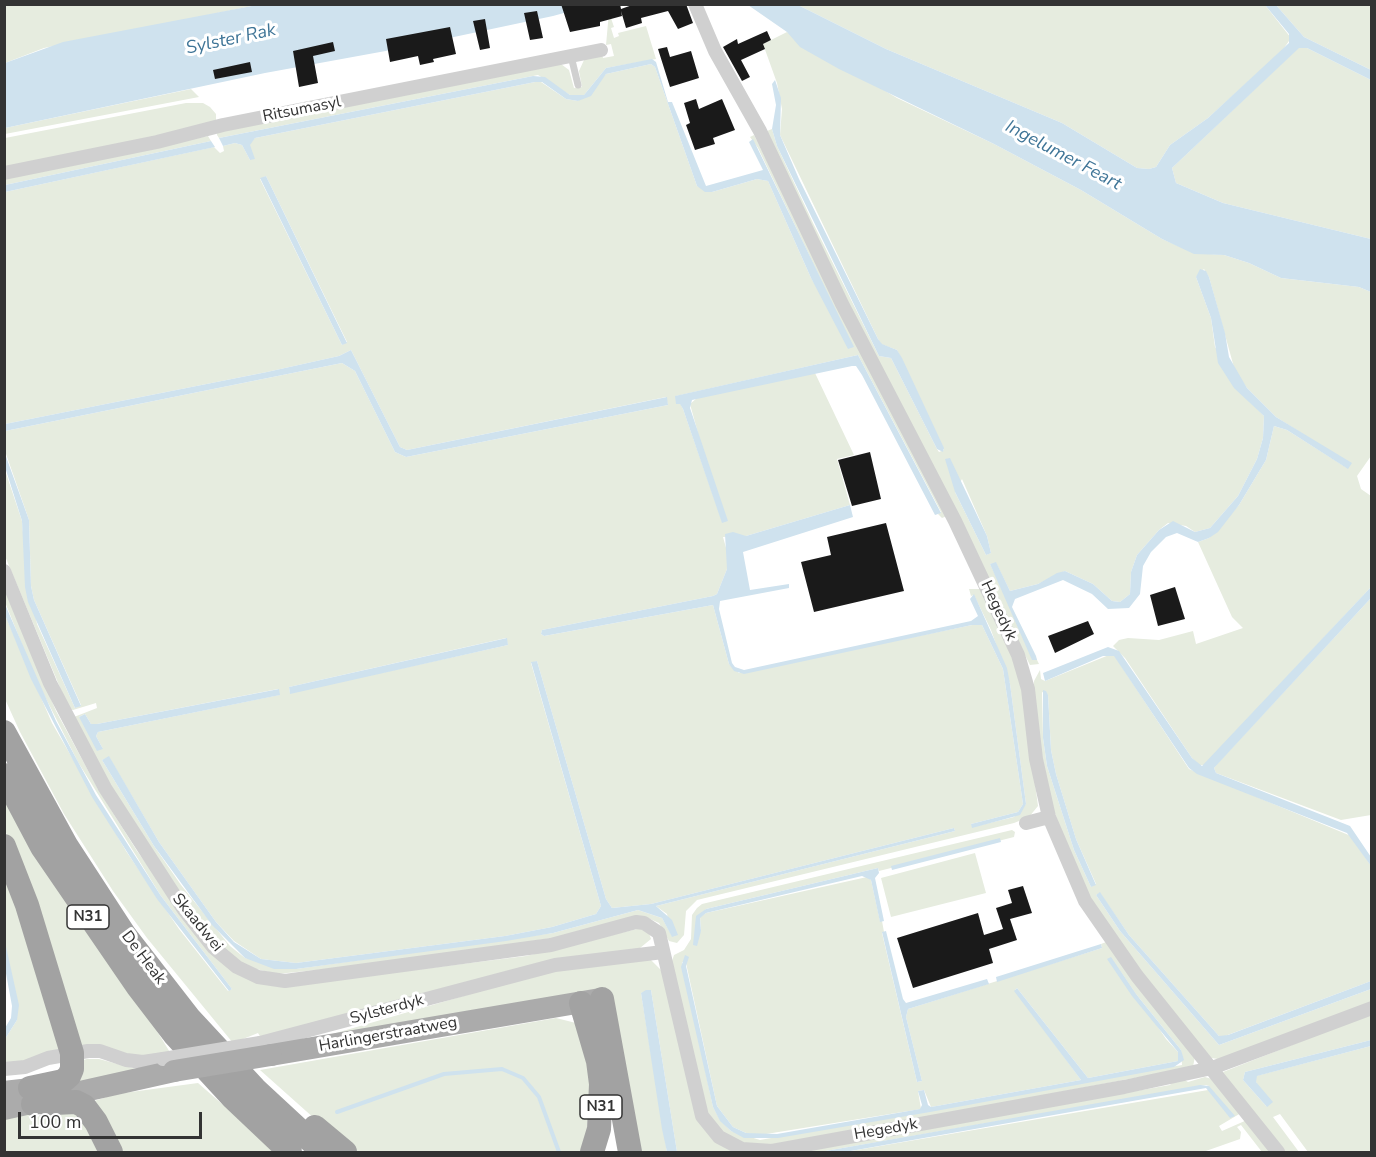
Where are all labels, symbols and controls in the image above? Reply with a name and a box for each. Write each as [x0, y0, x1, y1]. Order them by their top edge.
water label: Sylster Rak [184, 20, 278, 60]
street label: Ritsumasyl [261, 93, 343, 127]
water label: Ingelumer Feart [1001, 116, 1125, 196]
street label: Hegedyk [976, 578, 1020, 644]
street label: Skaadwei [168, 890, 226, 956]
road number: N31 [67, 905, 109, 929]
street label: De Heak [117, 928, 169, 988]
street label: Sylsterdyk [348, 991, 426, 1029]
street label: Harlingerstraatweg [317, 1013, 459, 1057]
road number: N31 [580, 1095, 622, 1119]
scale bar [21, 1100, 206, 1138]
text: 100 m [29, 1110, 81, 1134]
street label: Hegedyk [853, 1115, 919, 1145]

